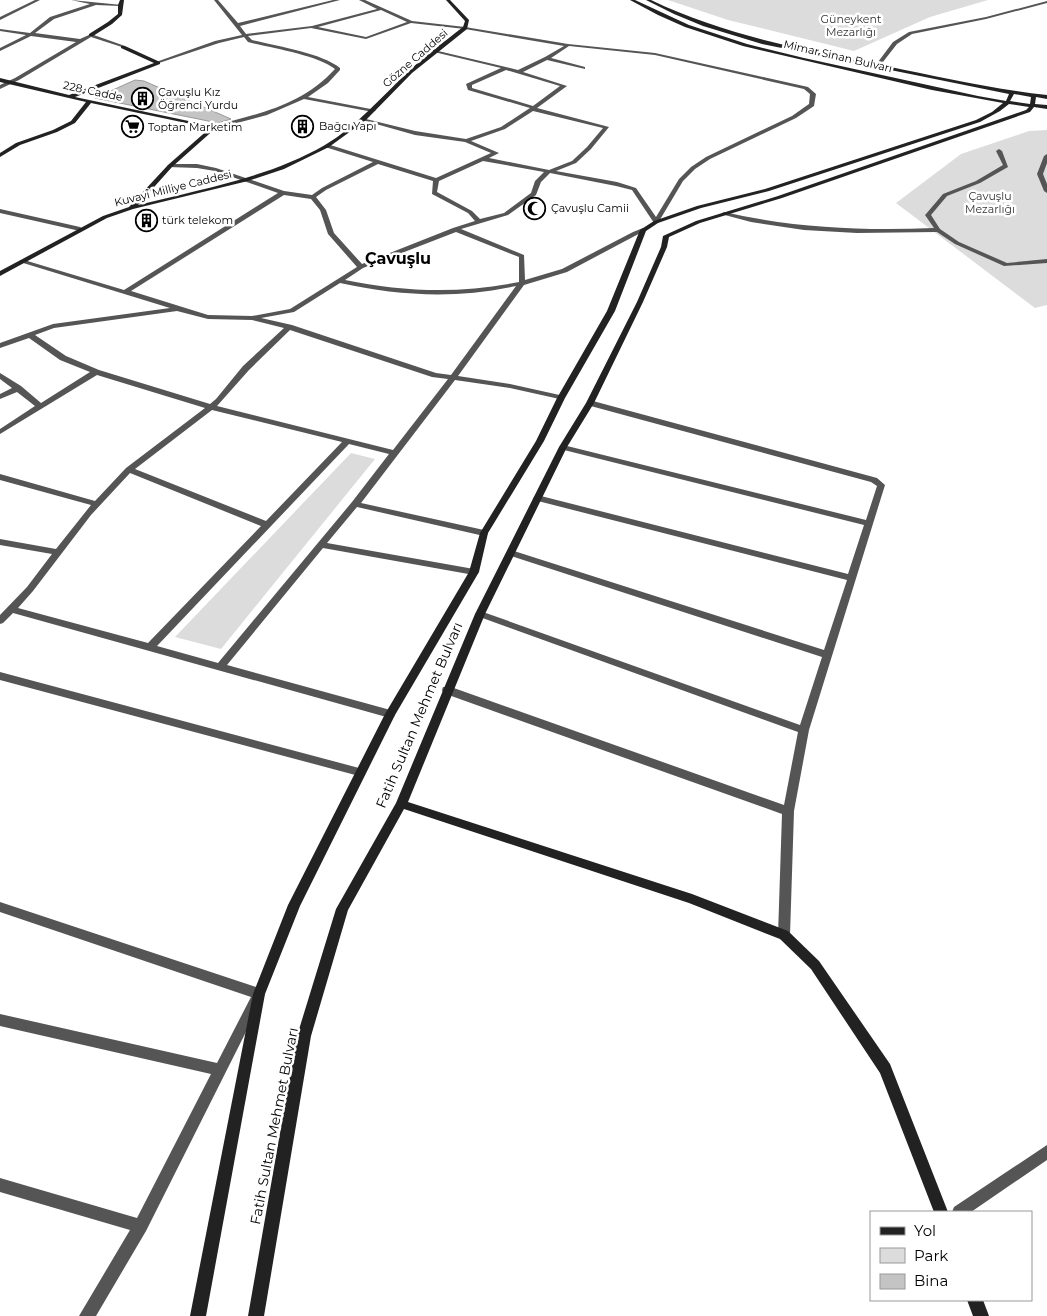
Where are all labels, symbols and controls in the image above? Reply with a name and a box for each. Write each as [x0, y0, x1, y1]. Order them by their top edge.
park label: Güneykent Mezarlığı [821, 12, 882, 39]
street label: Gözne Caddesi [379, 26, 451, 90]
street label: Mimar Sinan Bulvarı [782, 37, 894, 75]
street label: 228. Cadde [62, 78, 124, 104]
place label: Çavuşlu Kız Öğrenci Yurdu [158, 85, 238, 112]
building icon: Çavuşlu Kız Öğrenci Yurdu [130, 86, 154, 110]
building icon: Bağcı Yapı [291, 114, 315, 138]
supermarket icon: Toptan Marketim [120, 115, 144, 139]
place label: Bağcı Yapı [319, 119, 377, 133]
place label: Toptan Marketim [148, 120, 243, 134]
street label: Kuvayi Milliye Caddesi [113, 167, 233, 209]
park label: Çavuşlu Mezarlığı [965, 189, 1015, 216]
mosque icon: Çavuşlu Camii [523, 196, 547, 220]
place label: Çavuşlu Camii [551, 201, 629, 215]
building icon: türk telekom [134, 208, 158, 232]
place label: türk telekom [162, 213, 233, 227]
district label: Çavuşlu [365, 249, 431, 269]
street label: Fatih Sultan Mehmet Bulvarı [372, 619, 466, 811]
street label: Fatih Sultan Mehmet Bulvarı [246, 1026, 302, 1226]
legend [870, 1211, 1032, 1301]
text: Yol [914, 1221, 936, 1240]
text: Park [914, 1246, 948, 1265]
text: Bina [914, 1271, 948, 1290]

